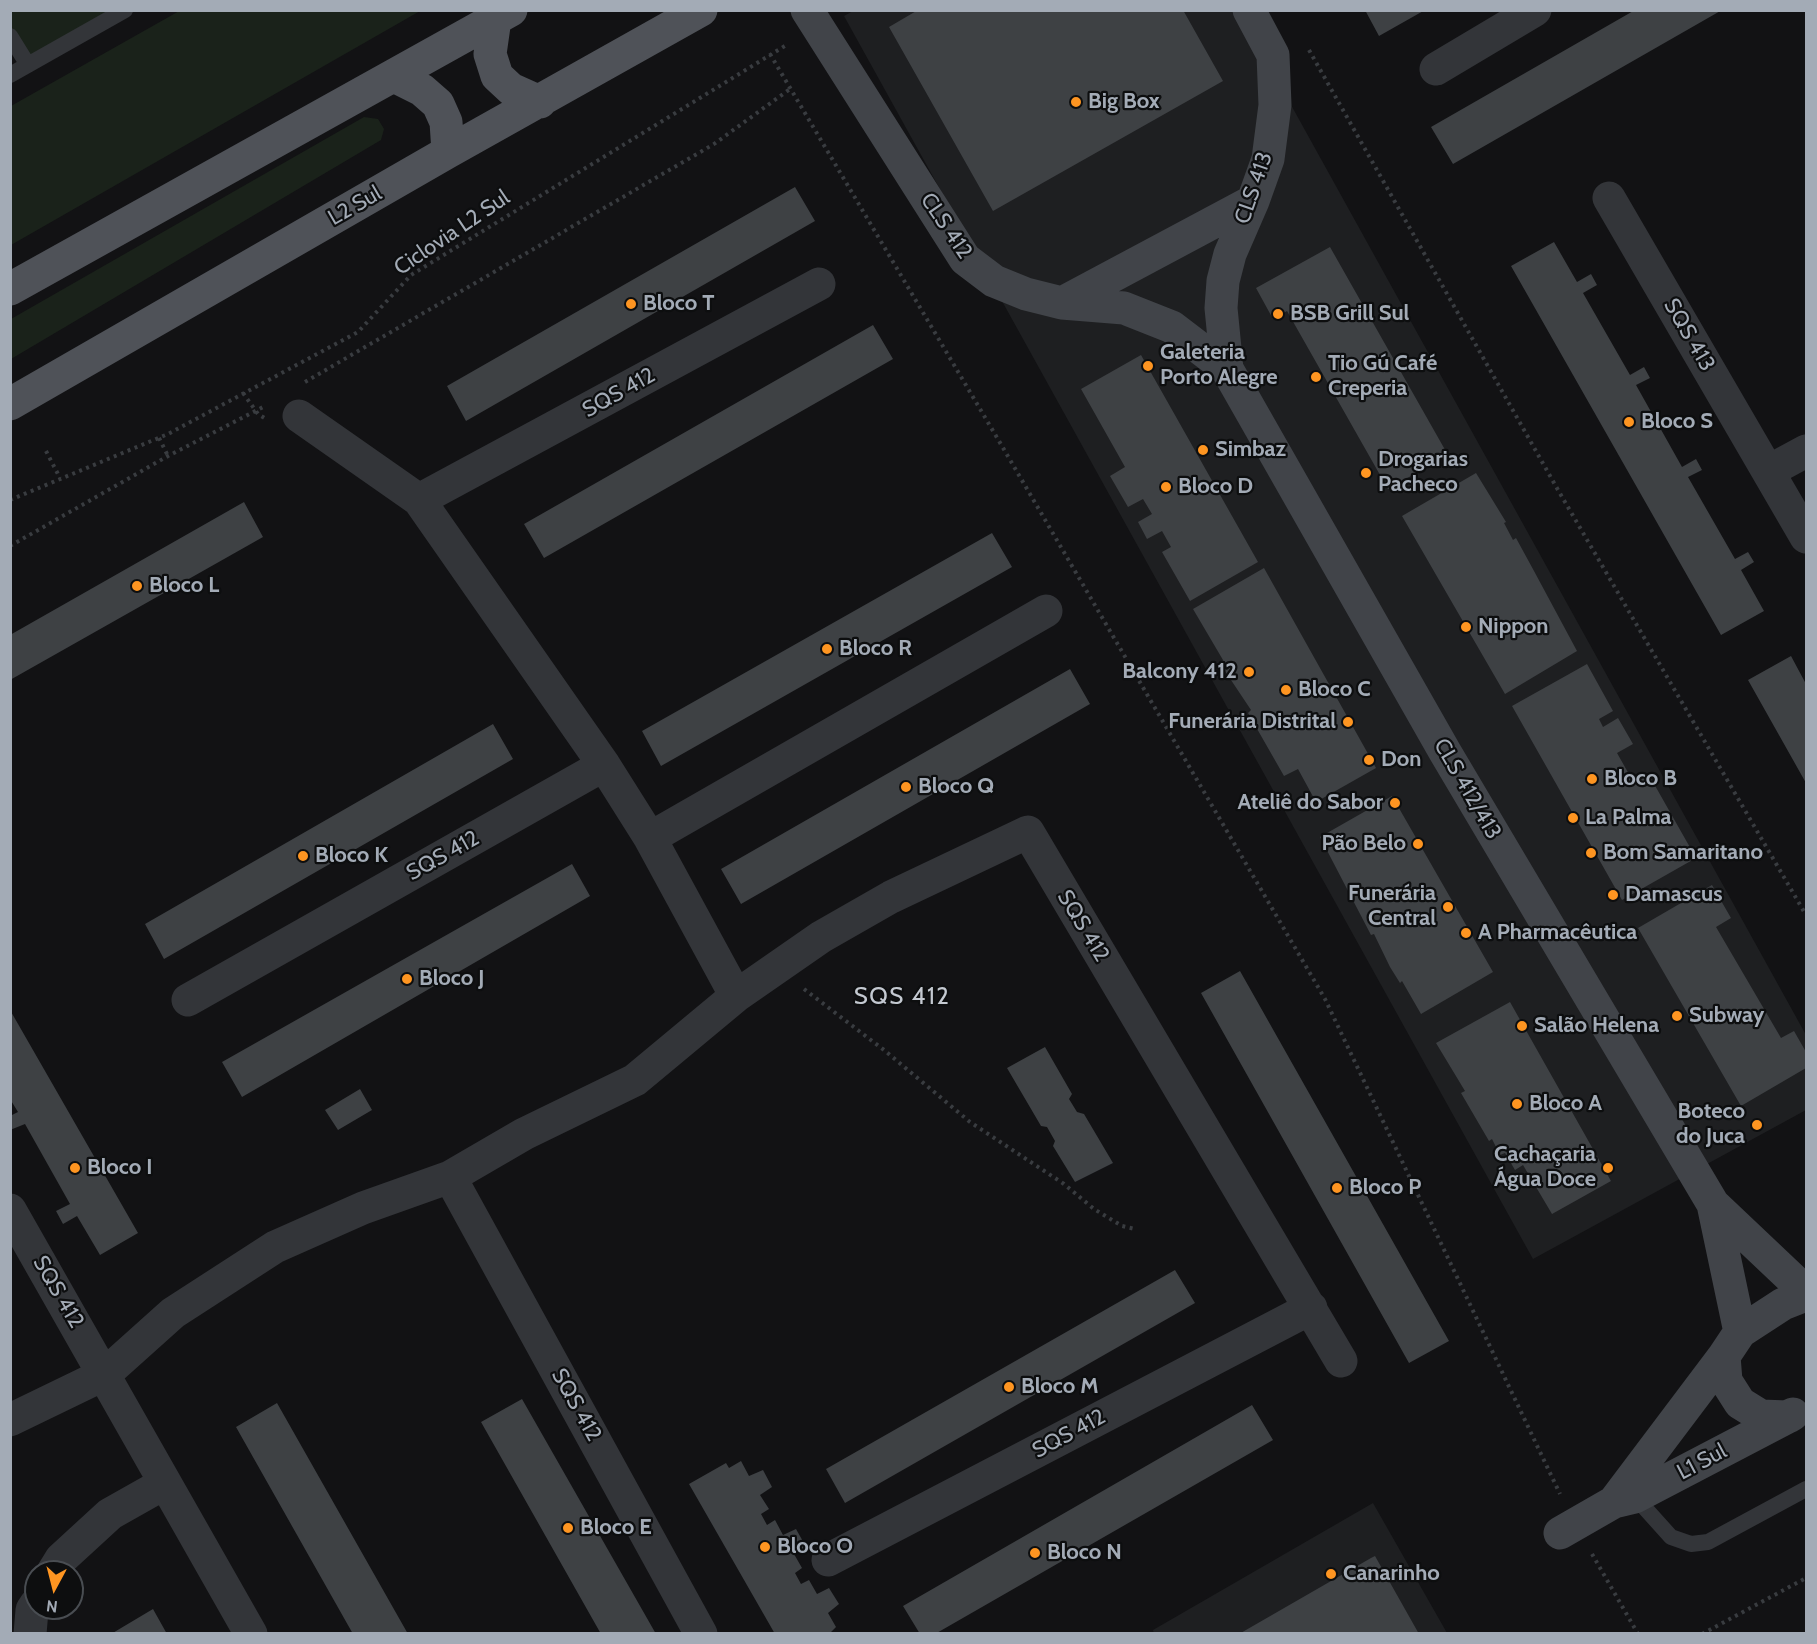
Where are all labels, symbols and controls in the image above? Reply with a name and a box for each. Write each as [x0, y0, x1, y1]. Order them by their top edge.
place label: Big Box [1088, 89, 1160, 115]
marker: Big Box [1069, 95, 1083, 109]
street label: CLS 413 [1229, 149, 1279, 227]
street label: L2 Sul [324, 180, 386, 232]
street label: Ciclovia L2 Sul [389, 185, 515, 281]
street label: CLS 412 [914, 188, 978, 264]
place label: Bloco T [643, 291, 714, 317]
street label: SQS 413 [1658, 294, 1720, 376]
marker: Bloco T [624, 297, 638, 311]
place label: BSB Grill Sul [1290, 301, 1409, 327]
marker: BSB Grill Sul [1271, 307, 1285, 321]
place label: Galeteria Porto Alegre [1160, 340, 1278, 392]
place label: Tio Gú Café Creperia [1328, 351, 1437, 402]
marker: Galeteria Porto Alegre [1141, 359, 1155, 373]
street label: SQS 412 [578, 362, 660, 424]
marker: Tio Gú Café Creperia [1309, 370, 1323, 384]
place label: Bloco S [1641, 409, 1713, 435]
marker: Bloco S [1622, 415, 1636, 429]
place label: Simbaz [1215, 437, 1286, 463]
marker: Simbaz [1196, 443, 1210, 457]
place label: Drogarias Pacheco [1378, 447, 1468, 499]
marker: Drogarias Pacheco [1359, 466, 1373, 480]
place label: Bloco D [1178, 474, 1253, 500]
marker: Bloco D [1159, 480, 1173, 494]
place label: Bloco L [149, 573, 219, 599]
marker: Bloco L [130, 579, 144, 593]
place label: Nippon [1478, 614, 1548, 640]
marker: Nippon [1459, 620, 1473, 634]
place label: Bloco R [839, 636, 912, 662]
marker: Bloco R [820, 642, 834, 656]
place label: Balcony 412 [1122, 659, 1237, 685]
marker: Balcony 412 [1242, 665, 1256, 679]
place label: Bloco C [1298, 677, 1371, 703]
marker: Bloco C [1279, 683, 1293, 697]
place label: Funerária Distrital [1168, 709, 1336, 735]
marker: Funerária Distrital [1341, 715, 1355, 729]
street label: CLS 412/413 [1428, 734, 1506, 844]
place label: Don [1381, 747, 1421, 773]
marker: Don [1362, 753, 1376, 767]
place label: Bloco B [1604, 766, 1677, 792]
marker: Bloco B [1585, 772, 1599, 786]
place label: Bloco Q [918, 774, 994, 800]
marker: Bloco Q [899, 780, 913, 794]
place label: Ateliê do Sabor [1237, 790, 1383, 816]
marker: Ateliê do Sabor [1388, 796, 1402, 810]
place label: La Palma [1585, 805, 1672, 831]
marker: La Palma [1566, 811, 1580, 825]
street label: SQS 412 [402, 825, 484, 887]
place label: Pão Belo [1321, 831, 1406, 857]
marker: Pão Belo [1411, 837, 1425, 851]
place label: Bom Samaritano [1603, 840, 1763, 866]
place label: Bloco K [315, 843, 388, 869]
marker: Bom Samaritano [1584, 846, 1598, 860]
marker: Bloco K [296, 849, 310, 863]
place label: Funerária Central [1348, 881, 1436, 932]
place label: Damascus [1625, 882, 1722, 908]
street label: SQS 412 [1051, 885, 1115, 967]
marker: Damascus [1606, 888, 1620, 902]
marker: Funerária Central [1441, 900, 1455, 914]
place label: A Pharmacêutica [1478, 920, 1637, 946]
marker: A Pharmacêutica [1459, 926, 1473, 940]
place label: Bloco J [419, 966, 484, 992]
marker: Bloco J [400, 972, 414, 986]
district label: SQS 412 [854, 983, 950, 1011]
place label: Subway [1689, 1003, 1764, 1029]
marker: Subway [1670, 1009, 1684, 1023]
place label: Salão Helena [1534, 1013, 1659, 1039]
marker: Salão Helena [1515, 1019, 1529, 1033]
place label: Bloco A [1529, 1091, 1602, 1117]
marker: Bloco A [1510, 1097, 1524, 1111]
place label: Boteco do Juca [1676, 1099, 1745, 1150]
marker: Boteco do Juca [1750, 1118, 1764, 1132]
place label: Cachaçaria Água Doce [1494, 1142, 1596, 1194]
place label: Bloco I [87, 1155, 152, 1181]
marker: Bloco I [68, 1161, 82, 1175]
marker: Cachaçaria Água Doce [1601, 1161, 1615, 1175]
place label: Bloco P [1349, 1175, 1421, 1201]
marker: Bloco P [1330, 1181, 1344, 1195]
street label: SQS 412 [27, 1251, 89, 1333]
street label: SQS 412 [545, 1364, 607, 1446]
place label: Bloco M [1021, 1374, 1099, 1400]
marker: Bloco M [1002, 1380, 1016, 1394]
street label: SQS 412 [1028, 1404, 1110, 1464]
street label: L1 Sul [1673, 1438, 1731, 1486]
place label: Bloco E [580, 1515, 652, 1541]
marker: Bloco E [561, 1521, 575, 1535]
place label: Bloco O [777, 1534, 853, 1560]
marker: Bloco O [758, 1540, 772, 1554]
place label: Bloco N [1047, 1540, 1122, 1566]
marker: Bloco N [1028, 1546, 1042, 1560]
north arrow [24, 1560, 84, 1620]
place label: Canarinho [1343, 1561, 1440, 1587]
marker: Canarinho [1324, 1567, 1338, 1581]
text: N [45, 1596, 59, 1616]

